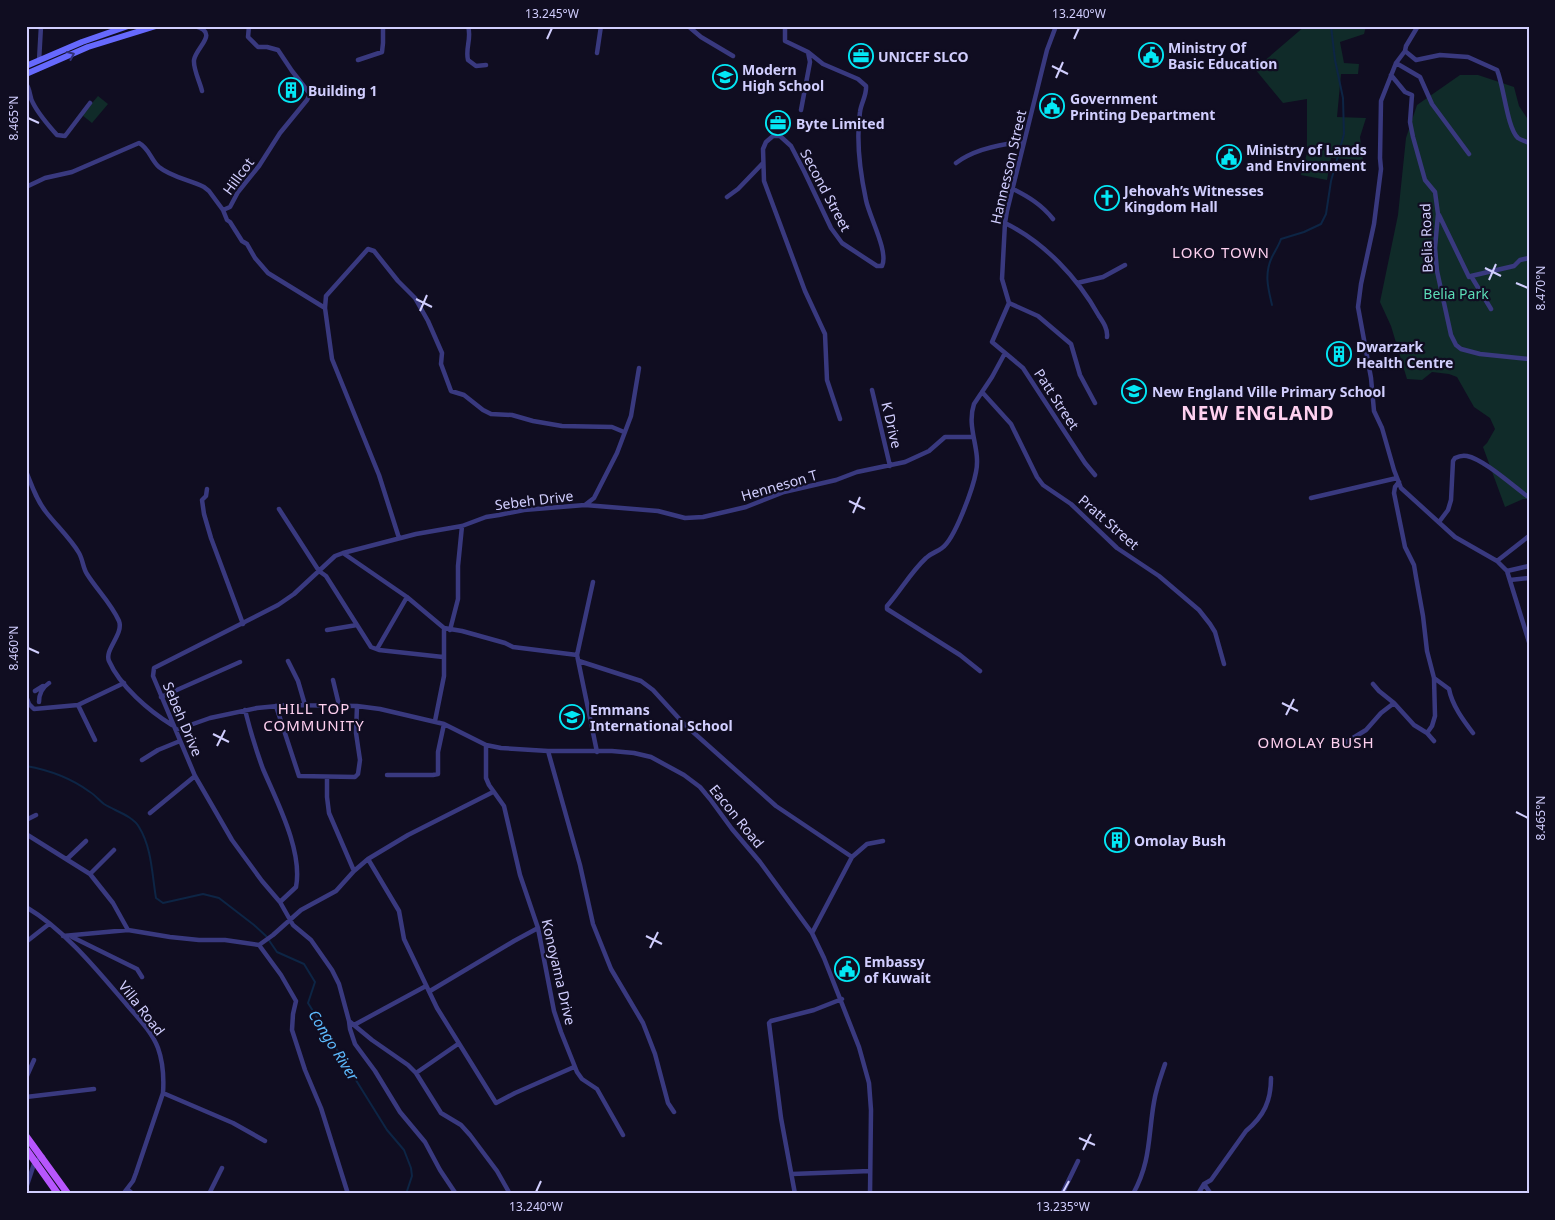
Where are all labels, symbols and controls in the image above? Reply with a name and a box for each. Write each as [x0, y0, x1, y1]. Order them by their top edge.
text: 13.245°W [525, 5, 579, 22]
text: 13.240°W [1052, 5, 1106, 22]
place label: Ministry Of Basic Education [1168, 38, 1277, 73]
public building icon: Ministry Of Basic Education [1138, 42, 1164, 68]
office icon: UNICEF SLCO [848, 43, 874, 69]
place label: UNICEF SLCO [878, 47, 969, 66]
one-way arrow [66, 50, 75, 61]
place label: Modern High School [742, 60, 824, 95]
school or university icon: Modern High School [712, 64, 738, 90]
building icon: Building 1 [278, 77, 304, 103]
place label: Building 1 [308, 81, 377, 100]
place label: Government Printing Department [1070, 89, 1215, 124]
public building icon: Government Printing Department [1039, 93, 1065, 119]
text: 8.465°N [5, 96, 22, 140]
street label: Hannesson Street [986, 108, 1030, 226]
office icon: Byte Limited [765, 110, 791, 136]
place label: Byte Limited [796, 114, 885, 133]
place label: Ministry of Lands and Environment [1246, 140, 1367, 175]
public building icon: Ministry of Lands and Environment [1216, 144, 1242, 170]
street label: Second Street [796, 145, 856, 235]
street label: Hillcot [218, 154, 258, 198]
place label: Jehovah’s Witnesses Kingdom Hall [1122, 181, 1264, 216]
church icon: Jehovah’s Witnesses Kingdom Hall [1094, 185, 1120, 211]
street label: Belia Road [1415, 203, 1437, 273]
district label: LOKO TOWN [1172, 242, 1270, 262]
text: 8.470°N [1532, 266, 1549, 310]
park label: Belia Park [1423, 284, 1489, 303]
place label: Dwarzark Health Centre [1356, 337, 1453, 372]
building icon: Dwarzark Health Centre [1326, 341, 1352, 367]
street label: Patt Street [1030, 365, 1084, 433]
school or university icon: New England Ville Primary School [1121, 378, 1147, 404]
place label: New England Ville Primary School [1152, 382, 1385, 401]
street label: K Drive [877, 400, 907, 450]
district label: NEW ENGLAND [1181, 400, 1335, 426]
street label: Henneson T [739, 465, 820, 505]
street label: Sebeh Drive [494, 486, 574, 514]
street label: Pratt Street [1075, 490, 1143, 554]
text: 8.460°N [5, 626, 22, 670]
street label: Sebeh Drive [159, 679, 207, 759]
district label: HILL TOP COMMUNITY [263, 698, 365, 735]
place label: Emmans International School [590, 700, 733, 735]
school or university icon: Emmans International School [559, 704, 585, 730]
district label: OMOLAY BUSH [1257, 732, 1375, 752]
street label: Eacon Road [705, 780, 769, 852]
text: 8.465°N [1532, 796, 1549, 840]
building icon: Omolay Bush [1104, 827, 1130, 853]
place label: Omolay Bush [1134, 831, 1226, 850]
street label: Konoyama Drive [538, 917, 580, 1027]
place label: Embassy of Kuwait [864, 952, 931, 987]
public building icon: Embassy of Kuwait [834, 956, 860, 982]
street label: Villa Road [115, 977, 169, 1039]
water label: Congo River [304, 1006, 364, 1085]
text: 13.240°W [509, 1198, 563, 1215]
text: 13.235°W [1036, 1198, 1090, 1215]

